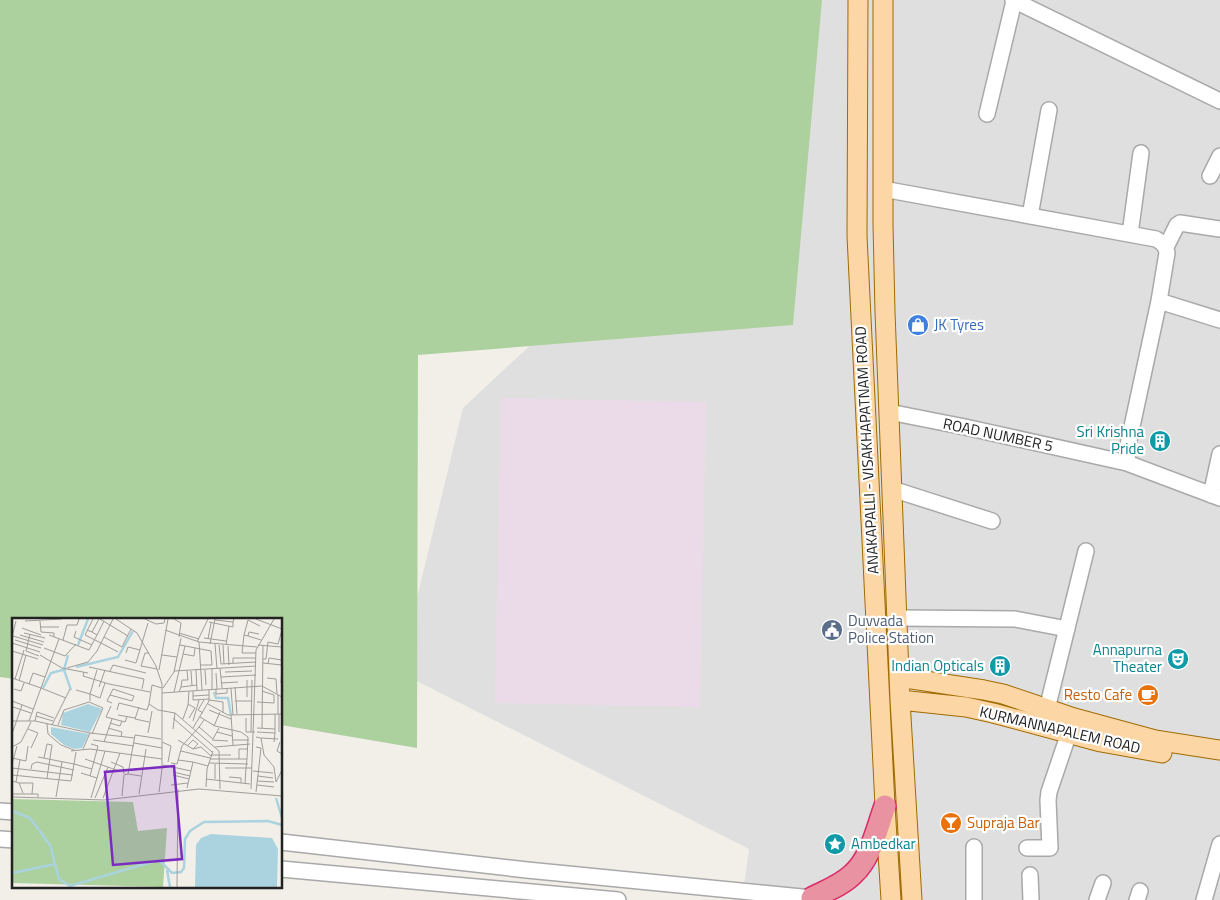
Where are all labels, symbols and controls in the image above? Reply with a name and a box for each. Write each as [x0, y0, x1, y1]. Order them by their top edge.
shop icon: JK Tyres [906, 313, 930, 337]
place label: JK Tyres [934, 313, 984, 336]
street label: ANAKAPALLI - VISAKHAPATNAM ROAD [849, 326, 884, 575]
street label: ROAD NUMBER 5 [941, 412, 1055, 457]
place label: Sri Krishna Pride [1077, 420, 1144, 460]
building icon: Sri Krishna Pride [1148, 429, 1172, 453]
place label: Duvvada Police Station [848, 609, 934, 649]
inset map [12, 618, 282, 888]
public building icon: Duvvada Police Station [820, 618, 844, 642]
place label: Annapurna Theater [1093, 638, 1162, 678]
theatre icon: Annapurna Theater [1166, 647, 1190, 671]
place label: Indian Opticals [891, 654, 984, 677]
building icon: Indian Opticals [988, 654, 1012, 678]
place label: Resto Cafe [1064, 683, 1132, 706]
cafe icon: Resto Cafe [1136, 683, 1160, 707]
street label: KURMANNAPALEM ROAD [977, 700, 1143, 759]
bar icon: Supraja Bar [939, 811, 963, 835]
place label: Supraja Bar [967, 811, 1040, 834]
place icon: Ambedkar [823, 832, 847, 856]
place label: Ambedkar [851, 832, 916, 855]

